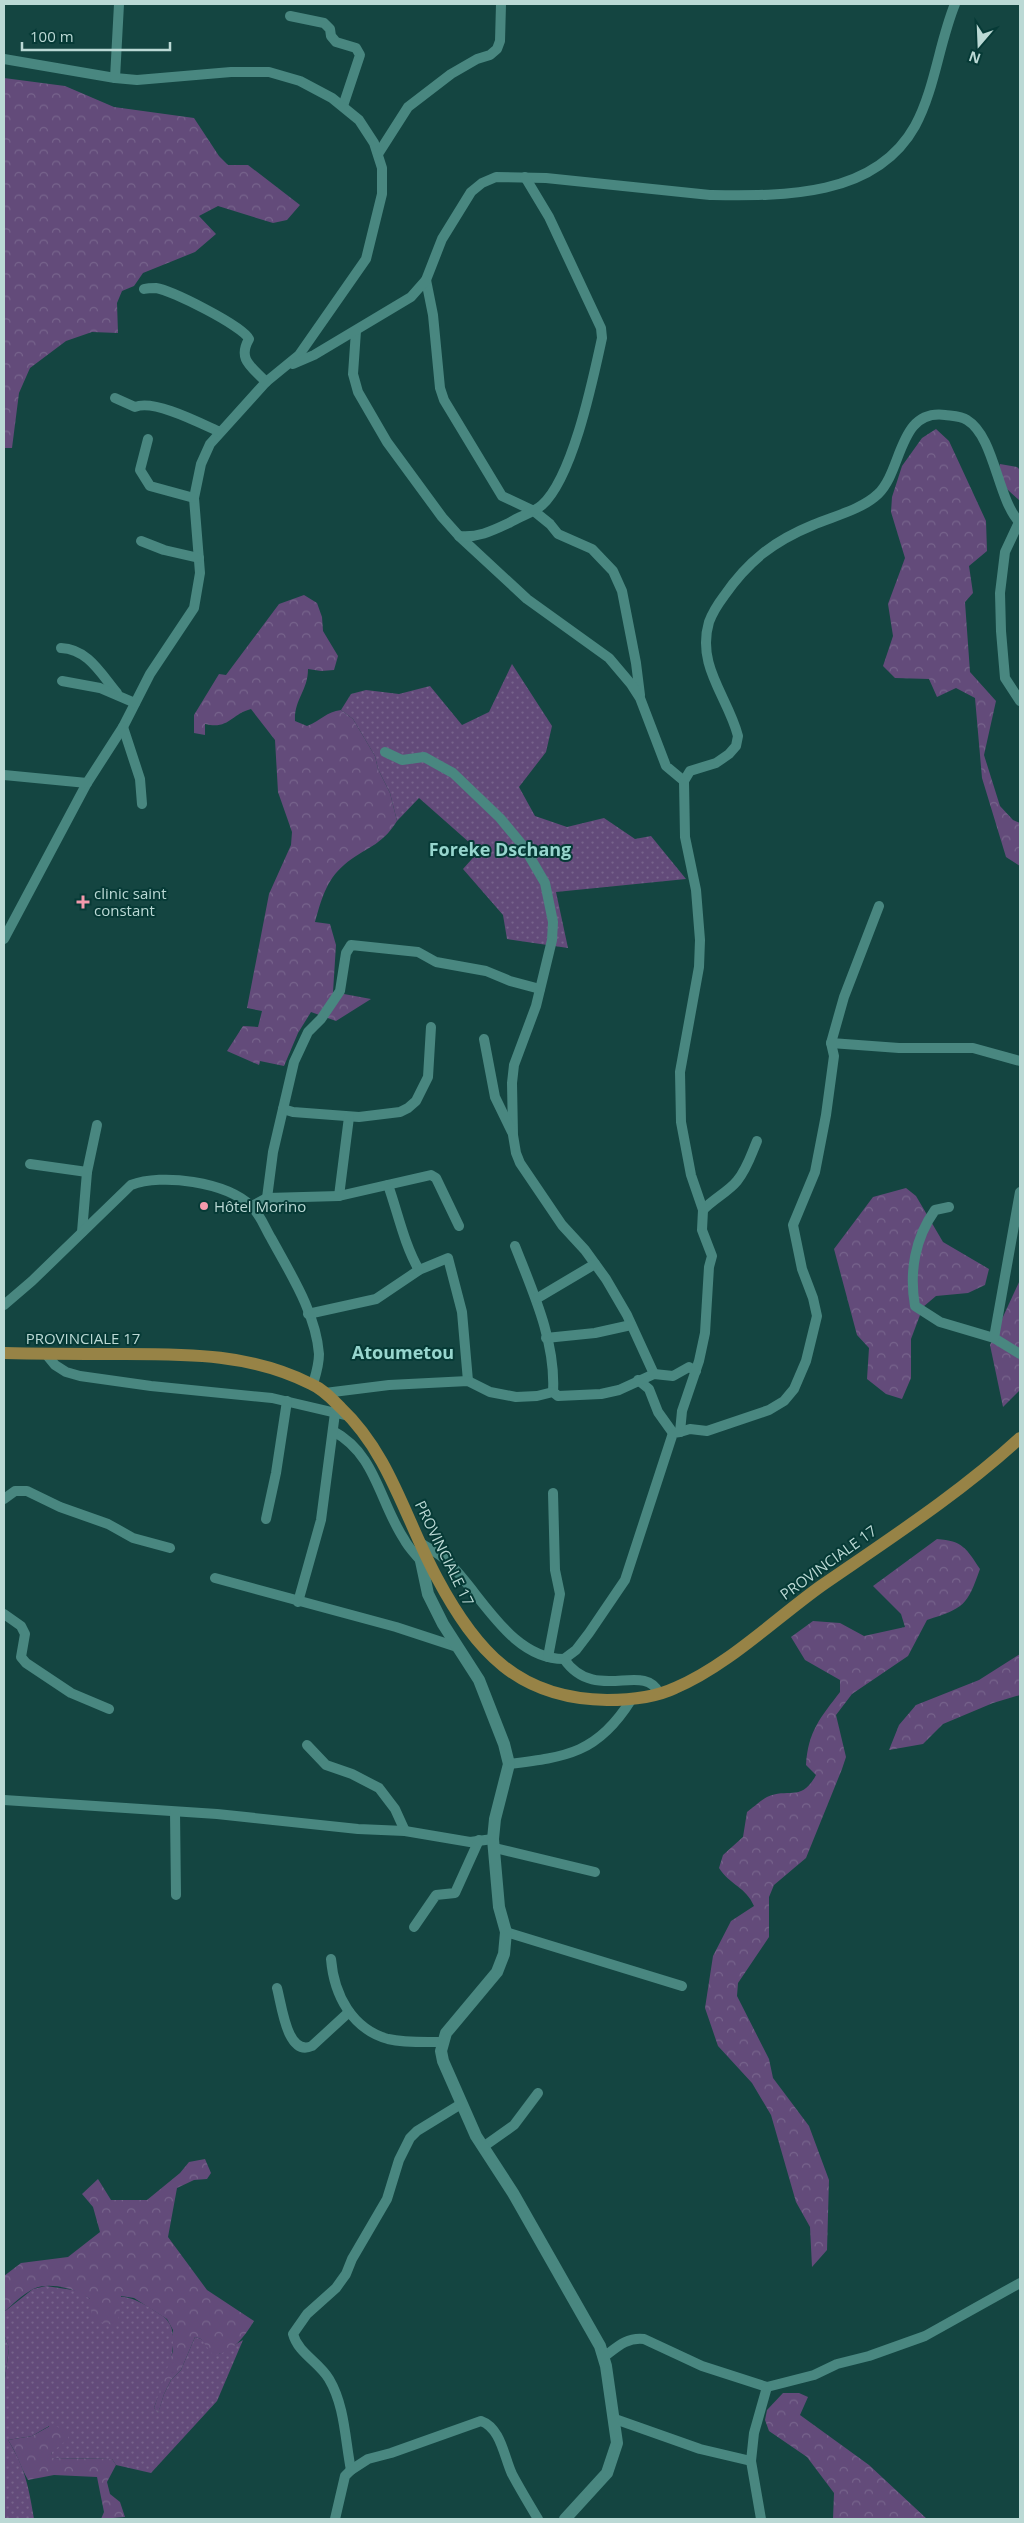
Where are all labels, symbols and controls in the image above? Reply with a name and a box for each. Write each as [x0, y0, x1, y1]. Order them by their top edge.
scale bar [22, 20, 170, 52]
north arrow [954, 20, 1004, 70]
text: 100 m [30, 26, 74, 46]
text: N [966, 47, 983, 69]
district label: Foreke Dschang [429, 837, 571, 861]
place label: clinic saint constant [94, 883, 167, 920]
marker: clinic saint constant [76, 895, 90, 909]
place label: Hôtel Morino [214, 1196, 306, 1216]
marker: Hôtel Morino [198, 1200, 210, 1212]
street label: PROVINCIALE 17 [26, 1328, 140, 1348]
district label: Atoumetou [352, 1340, 454, 1364]
street label: PROVINCIALE 17 [411, 1497, 479, 1609]
street label: PROVINCIALE 17 [776, 1520, 880, 1604]

